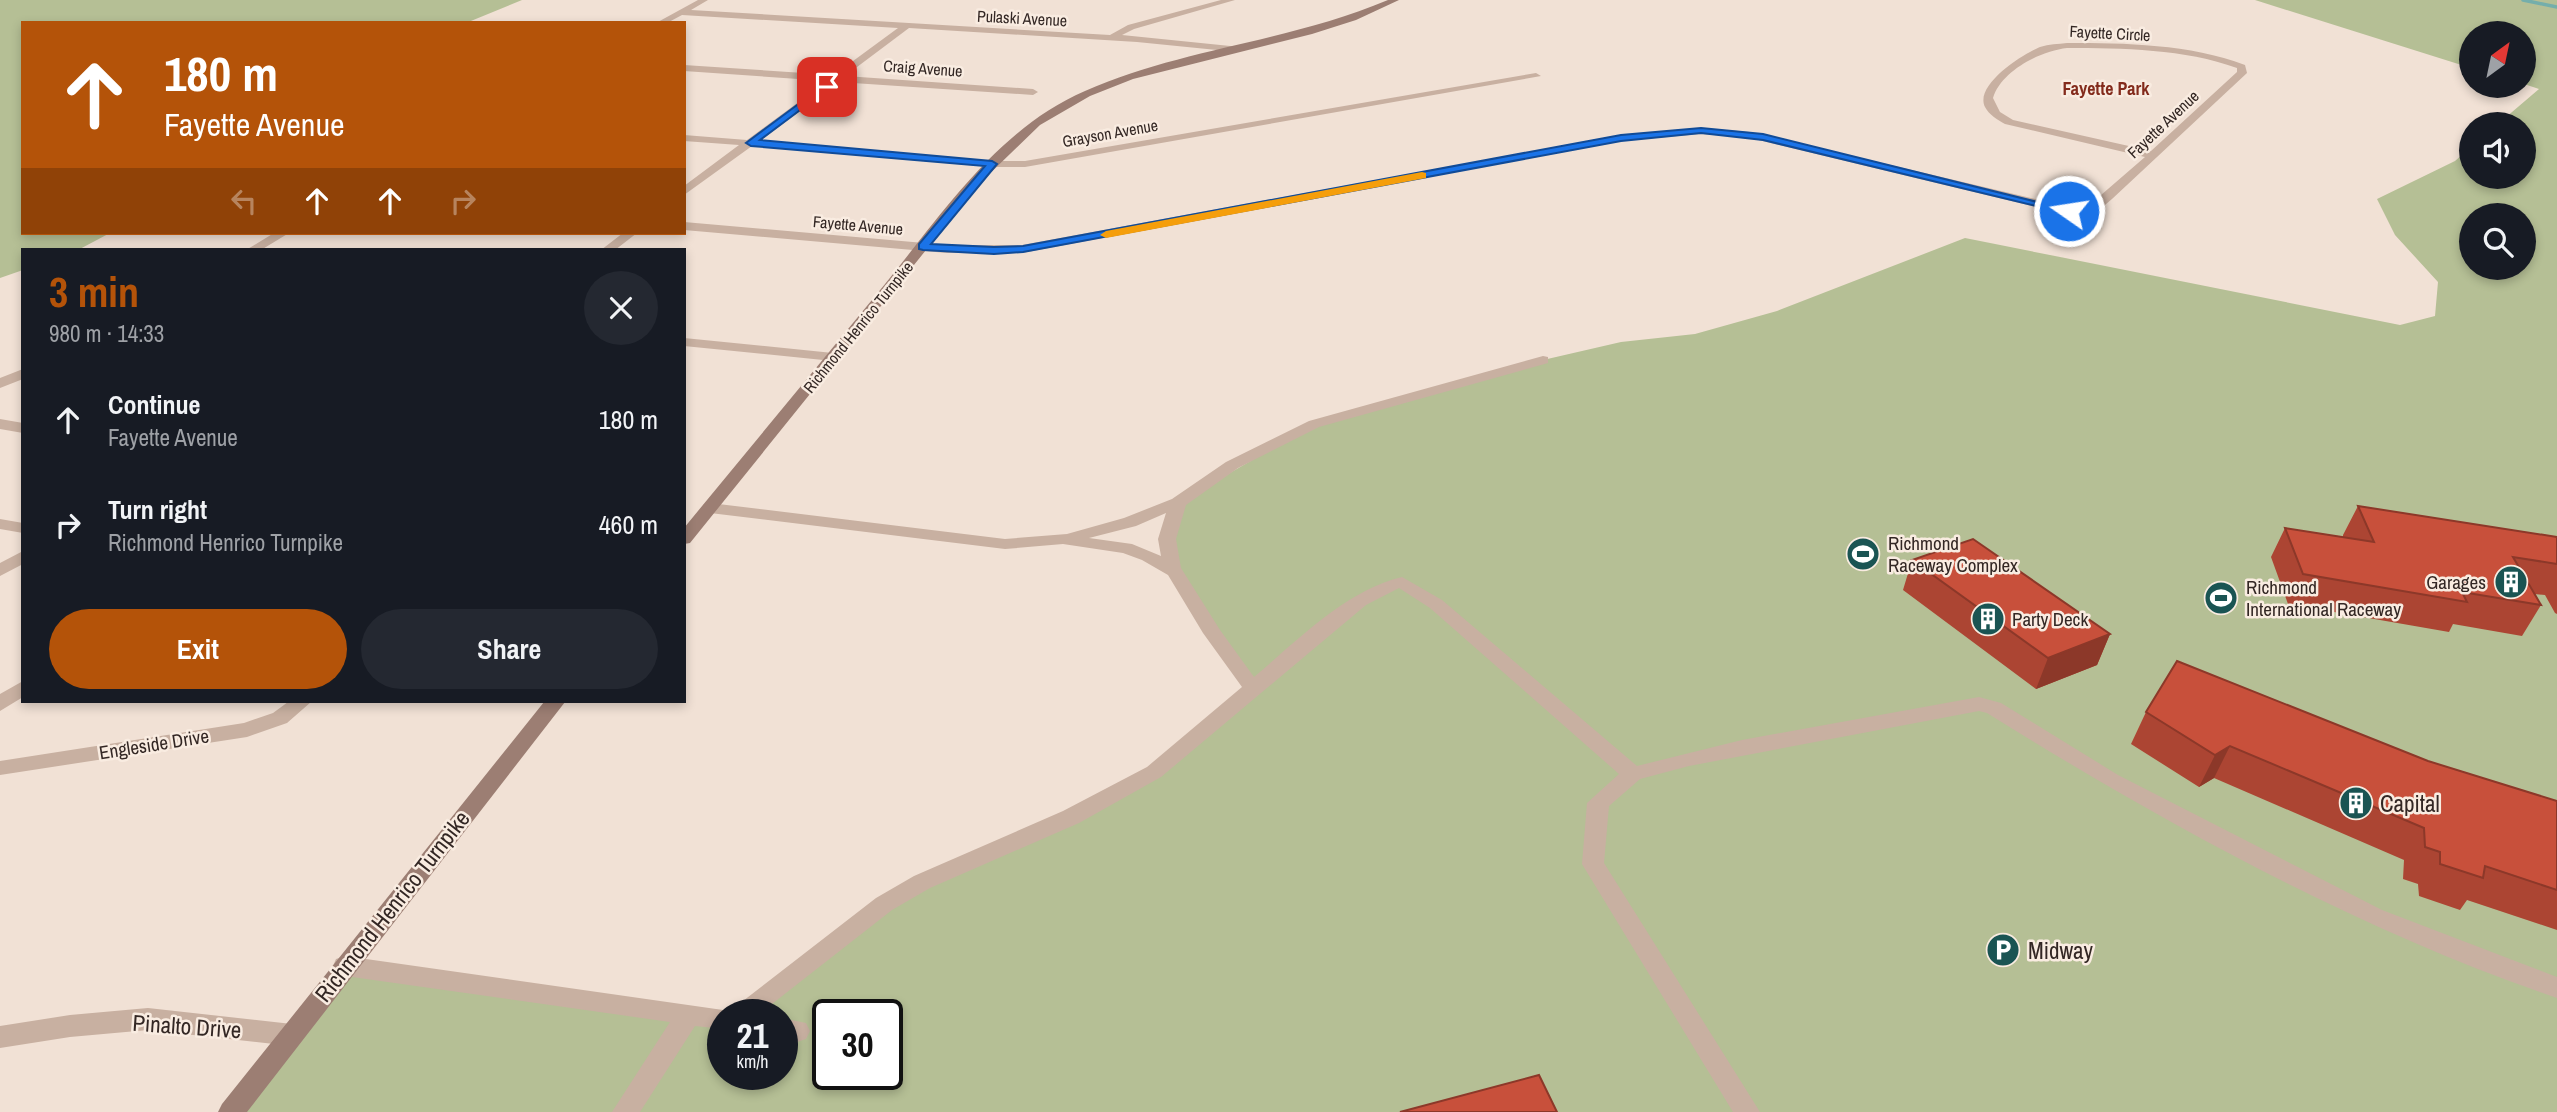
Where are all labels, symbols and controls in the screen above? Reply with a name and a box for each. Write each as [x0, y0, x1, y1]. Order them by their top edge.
street label: Pulaski Avenue [976, 5, 1068, 31]
street label: Fayette Circle [2069, 20, 2151, 46]
north arrow [2459, 21, 2536, 98]
map controls [2459, 21, 2536, 280]
text: 180 m [164, 40, 278, 106]
icon: ahead [49, 49, 140, 140]
street label: Craig Avenue [883, 54, 963, 82]
pin [797, 57, 857, 117]
icon: arrive [808, 68, 846, 106]
district label: Fayette Park [2062, 76, 2150, 101]
street label: Fayette Avenue [2122, 85, 2204, 163]
text: Fayette Avenue [164, 103, 345, 146]
button: sound [2459, 112, 2536, 189]
street label: Grayson Avenue [1060, 114, 1160, 152]
position arrow [2032, 174, 2106, 248]
icon: left [225, 182, 263, 220]
icon: ahead [298, 182, 336, 220]
icon: ahead [371, 182, 409, 220]
icon: right [444, 182, 482, 220]
button: search [2459, 203, 2536, 280]
street label: Fayette Avenue [812, 210, 904, 240]
street label: Richmond Henrico Turnpike [798, 257, 918, 397]
text: 3 min [49, 264, 139, 320]
button: close [584, 271, 658, 345]
text: 980 m · 14:33 [49, 318, 164, 349]
text: Continue [108, 387, 200, 422]
icon: ahead [49, 401, 87, 439]
text: 180 m [599, 402, 658, 437]
text: Fayette Avenue [108, 422, 238, 453]
text: Turn right [108, 492, 207, 527]
icon: right [49, 506, 87, 544]
text: 460 m [599, 507, 658, 542]
text: Richmond Henrico Turnpike [108, 527, 343, 558]
place label: Richmond Raceway Complex [1888, 530, 2018, 578]
sports icon: Richmond Raceway Complex [1844, 535, 1882, 573]
building icon: Garages [2492, 563, 2530, 601]
place label: Garages [2426, 569, 2486, 595]
place label: Richmond International Raceway [2246, 574, 2401, 622]
sports icon: Richmond International Raceway [2202, 579, 2240, 617]
building icon: Party Deck [1969, 600, 2007, 638]
place label: Party Deck [2012, 606, 2088, 632]
button: Exit [49, 609, 347, 689]
button: Share [361, 609, 658, 689]
street label: Engleside Drive [97, 722, 211, 766]
building icon: Capital [2337, 784, 2375, 822]
place label: Capital [2380, 788, 2440, 819]
street label: Richmond Henrico Turnpike [307, 804, 477, 1008]
parking icon: Midway [1984, 931, 2022, 969]
place label: Midway [2028, 935, 2094, 966]
speed limit sign: 30 [812, 999, 903, 1090]
street label: Pinalto Drive [132, 1007, 242, 1045]
text: 21 [737, 1012, 768, 1059]
text: km/h [737, 1049, 769, 1074]

